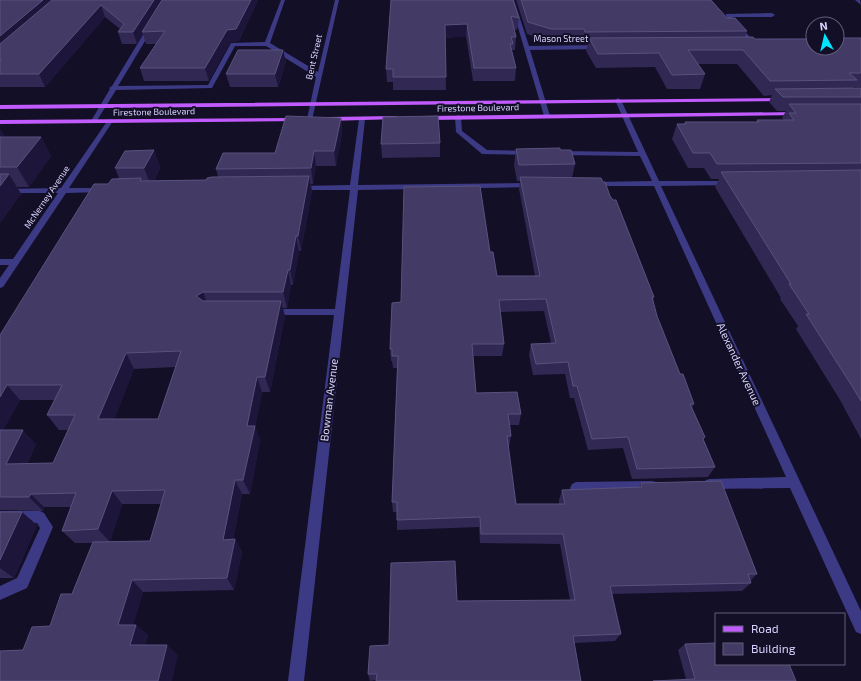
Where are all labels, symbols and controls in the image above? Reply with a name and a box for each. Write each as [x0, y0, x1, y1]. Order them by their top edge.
north arrow [805, 16, 845, 56]
text: N [819, 19, 828, 33]
street label: Bent Street [303, 33, 324, 81]
street label: Mason Street [534, 33, 589, 44]
street label: Firestone Boulevard [437, 101, 519, 114]
street label: Firestone Boulevard [113, 105, 195, 118]
street label: McNerney Avenue [21, 163, 72, 230]
street label: Alexander Avenue [715, 320, 764, 407]
street label: Bowman Avenue [317, 358, 340, 442]
legend [715, 613, 845, 665]
text: Road [751, 621, 779, 635]
text: Building [751, 641, 796, 655]

